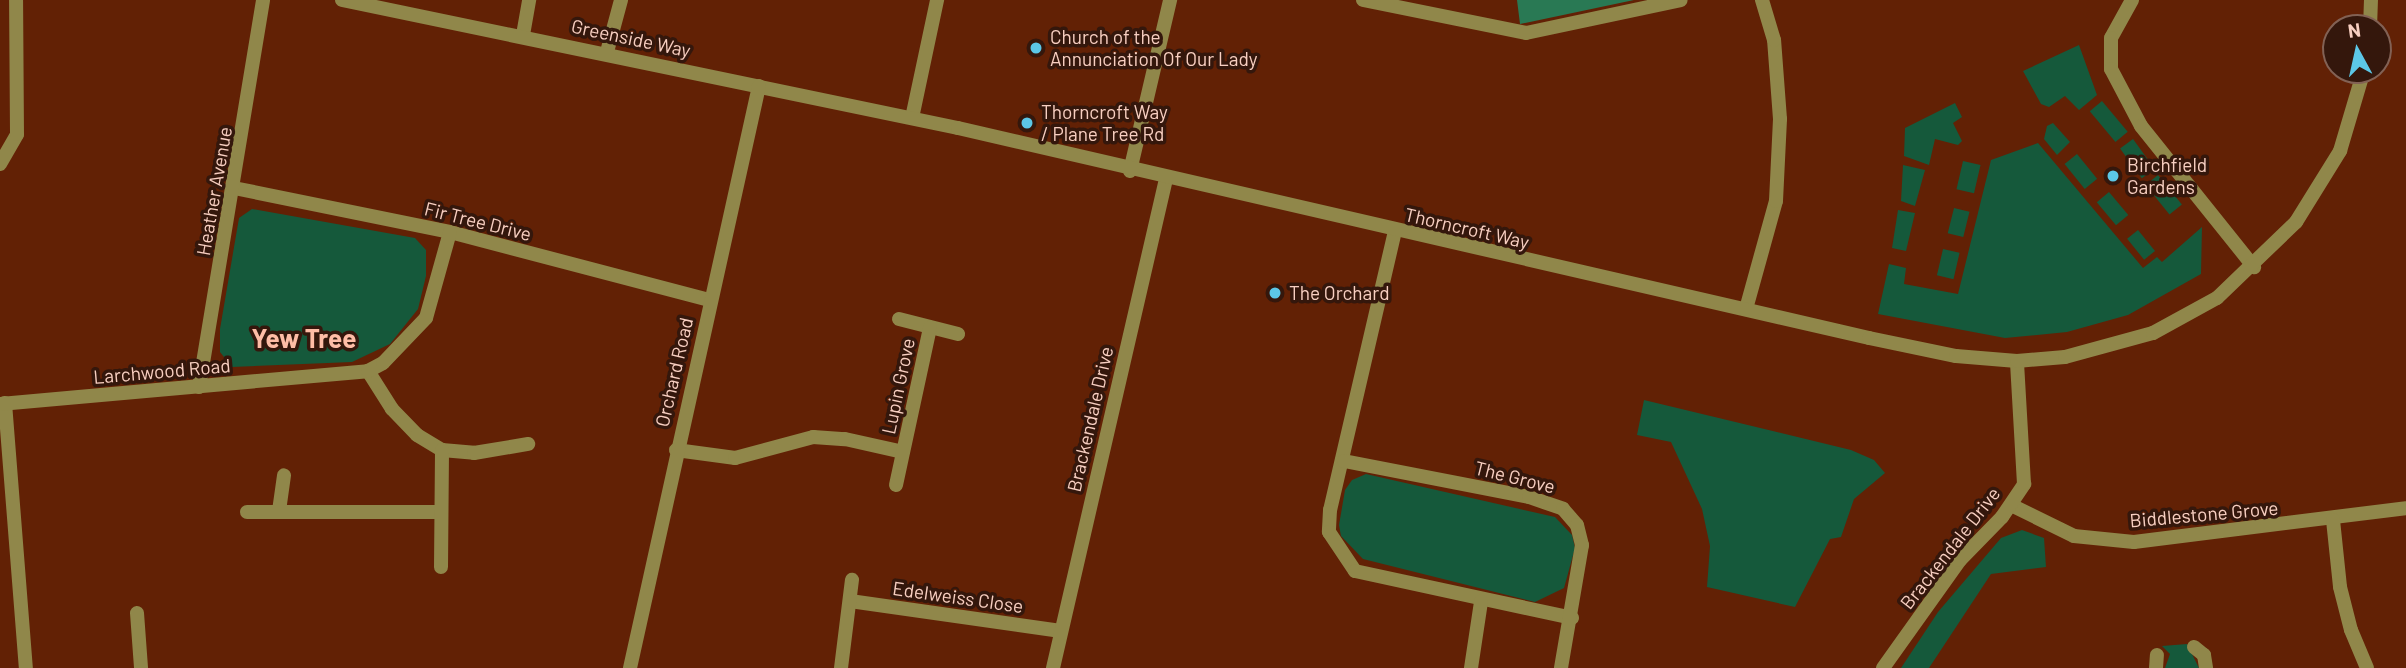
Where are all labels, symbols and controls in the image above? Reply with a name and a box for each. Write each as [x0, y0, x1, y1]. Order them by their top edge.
street label: Greenside Way [569, 14, 693, 62]
north arrow [2322, 14, 2392, 84]
text: N [2346, 17, 2362, 42]
place label: Church of the Annunciation Of Our Lady [1050, 26, 1258, 70]
marker: Church of the Annunciation Of Our Lady [1028, 40, 1044, 56]
place label: Thorncroft Way / Plane Tree Rd [1041, 101, 1168, 145]
marker: Thorncroft Way / Plane Tree Rd [1019, 115, 1035, 131]
street label: Heather Avenue [191, 125, 237, 257]
place label: Birchfield Gardens [2127, 154, 2207, 198]
marker: Birchfield Gardens [2105, 168, 2121, 184]
street label: Fir Tree Drive [422, 197, 534, 245]
street label: Thorncroft Way [1403, 203, 1531, 253]
place label: The Orchard [1289, 282, 1390, 304]
marker: The Orchard [1267, 285, 1283, 301]
street label: Orchard Road [650, 315, 698, 429]
district label: Yew Tree [252, 322, 356, 354]
street label: Lupin Grove [877, 336, 919, 436]
street label: Brackendale Drive [1062, 344, 1118, 494]
street label: Larchwood Road [92, 354, 232, 388]
street label: The Grove [1472, 456, 1558, 498]
street label: Brackendale Drive [1895, 482, 2005, 614]
street label: Biddlestone Grove [2129, 496, 2279, 532]
street label: Edelweiss Close [891, 577, 1025, 617]

